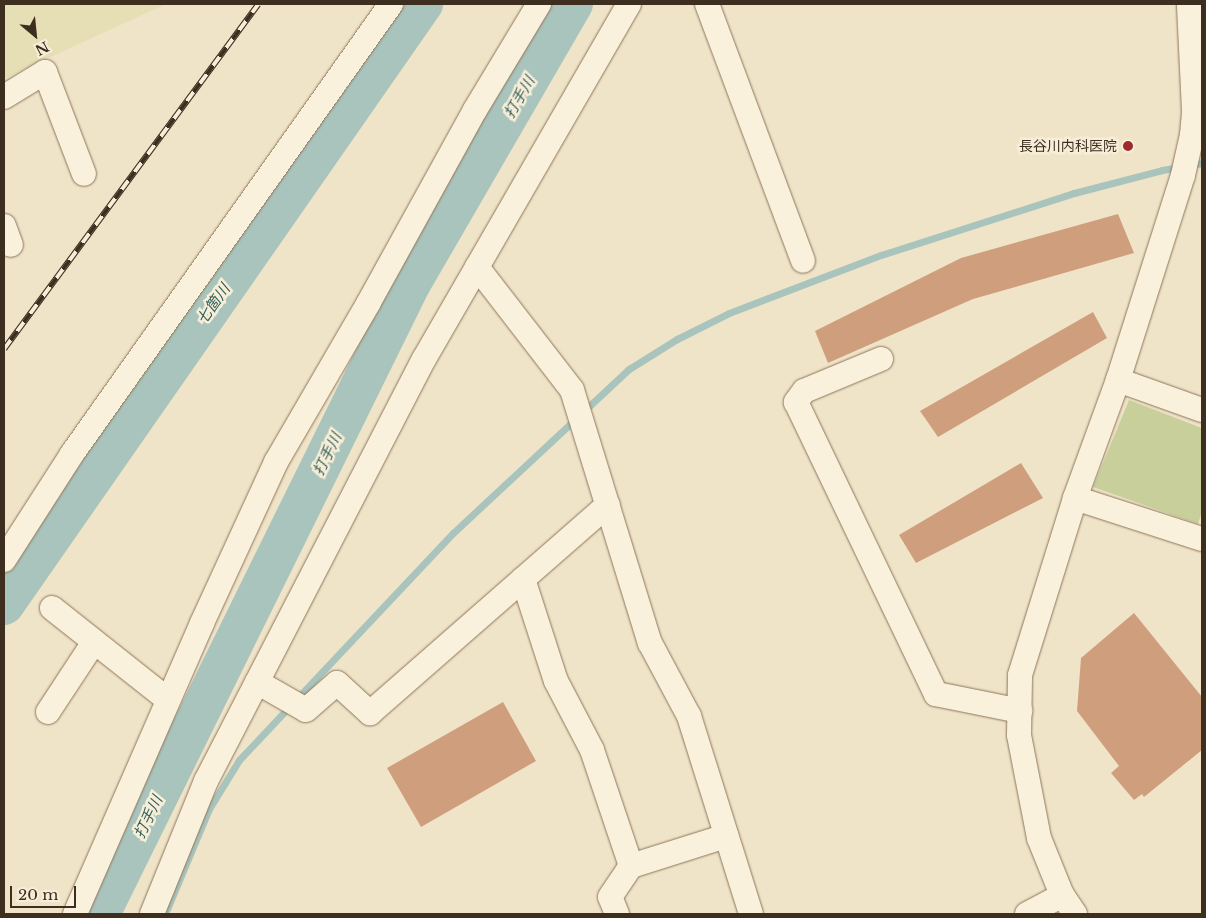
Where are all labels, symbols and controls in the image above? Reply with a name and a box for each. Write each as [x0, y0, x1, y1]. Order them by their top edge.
north arrow [10, 10, 60, 60]
text: N [32, 37, 52, 59]
water label: 打手川 [500, 73, 538, 121]
place label: 長谷川内科医院 [1019, 138, 1117, 154]
marker: 長谷川内科医院 [1121, 139, 1135, 153]
water label: 七箇川 [193, 280, 233, 328]
water label: 打手川 [309, 430, 345, 478]
water label: 打手川 [130, 793, 166, 841]
scale bar [12, 876, 79, 908]
text: 20 m [18, 885, 58, 904]

